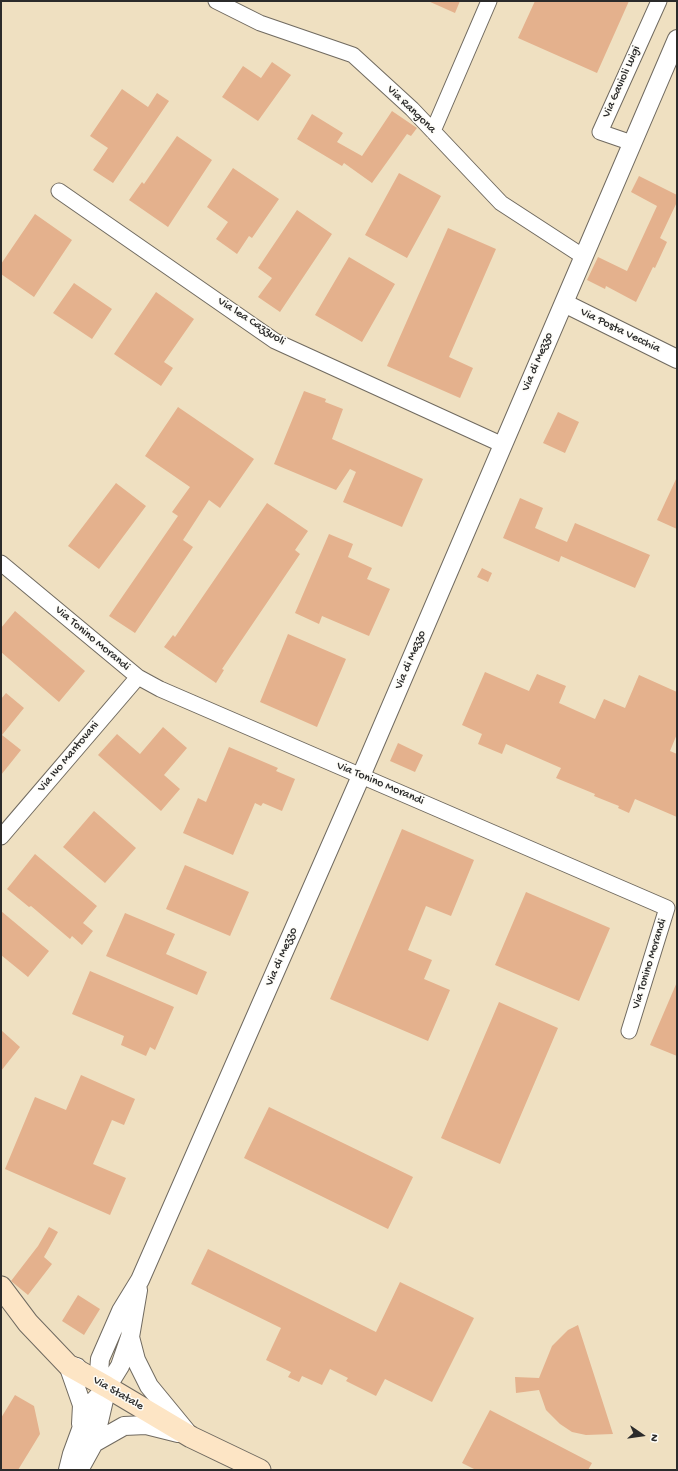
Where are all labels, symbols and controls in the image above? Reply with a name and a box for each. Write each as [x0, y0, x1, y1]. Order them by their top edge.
street label: Via Gavioli Luigi [600, 44, 644, 120]
street label: Via Rangona [383, 83, 439, 137]
street label: Via lea Cazzuoli [214, 295, 288, 349]
street label: Via Posta Vecchia [578, 305, 662, 357]
street label: Via di Mezzo [519, 330, 557, 394]
street label: Via Tonino Morandi [52, 603, 132, 675]
street label: Via di Mezzo [392, 628, 430, 692]
street label: Via Ivo Mantovani [35, 719, 103, 795]
street label: Via Tonino Morandi [334, 759, 426, 809]
street label: Via Tonino Morandi [629, 917, 671, 1011]
street label: Via di Mezzo [263, 925, 301, 989]
street label: Via Statale [90, 1374, 146, 1414]
north arrow [622, 1415, 662, 1455]
text: N [647, 1433, 660, 1443]

